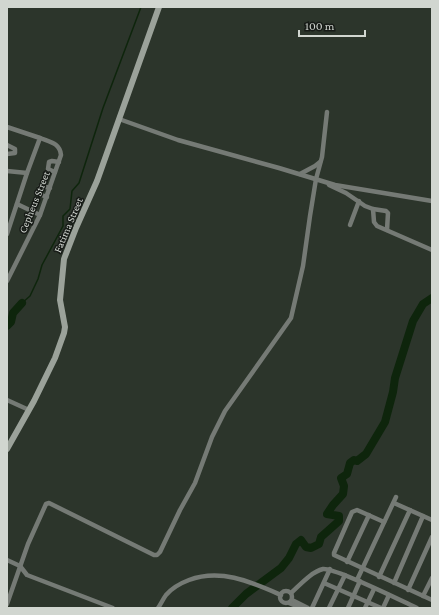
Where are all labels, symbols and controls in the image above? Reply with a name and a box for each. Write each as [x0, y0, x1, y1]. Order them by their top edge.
scale bar [299, 12, 365, 38]
text: 100 m [305, 19, 335, 33]
street label: Cepheus Street [16, 169, 53, 235]
street label: Fatima Street [51, 195, 85, 254]

